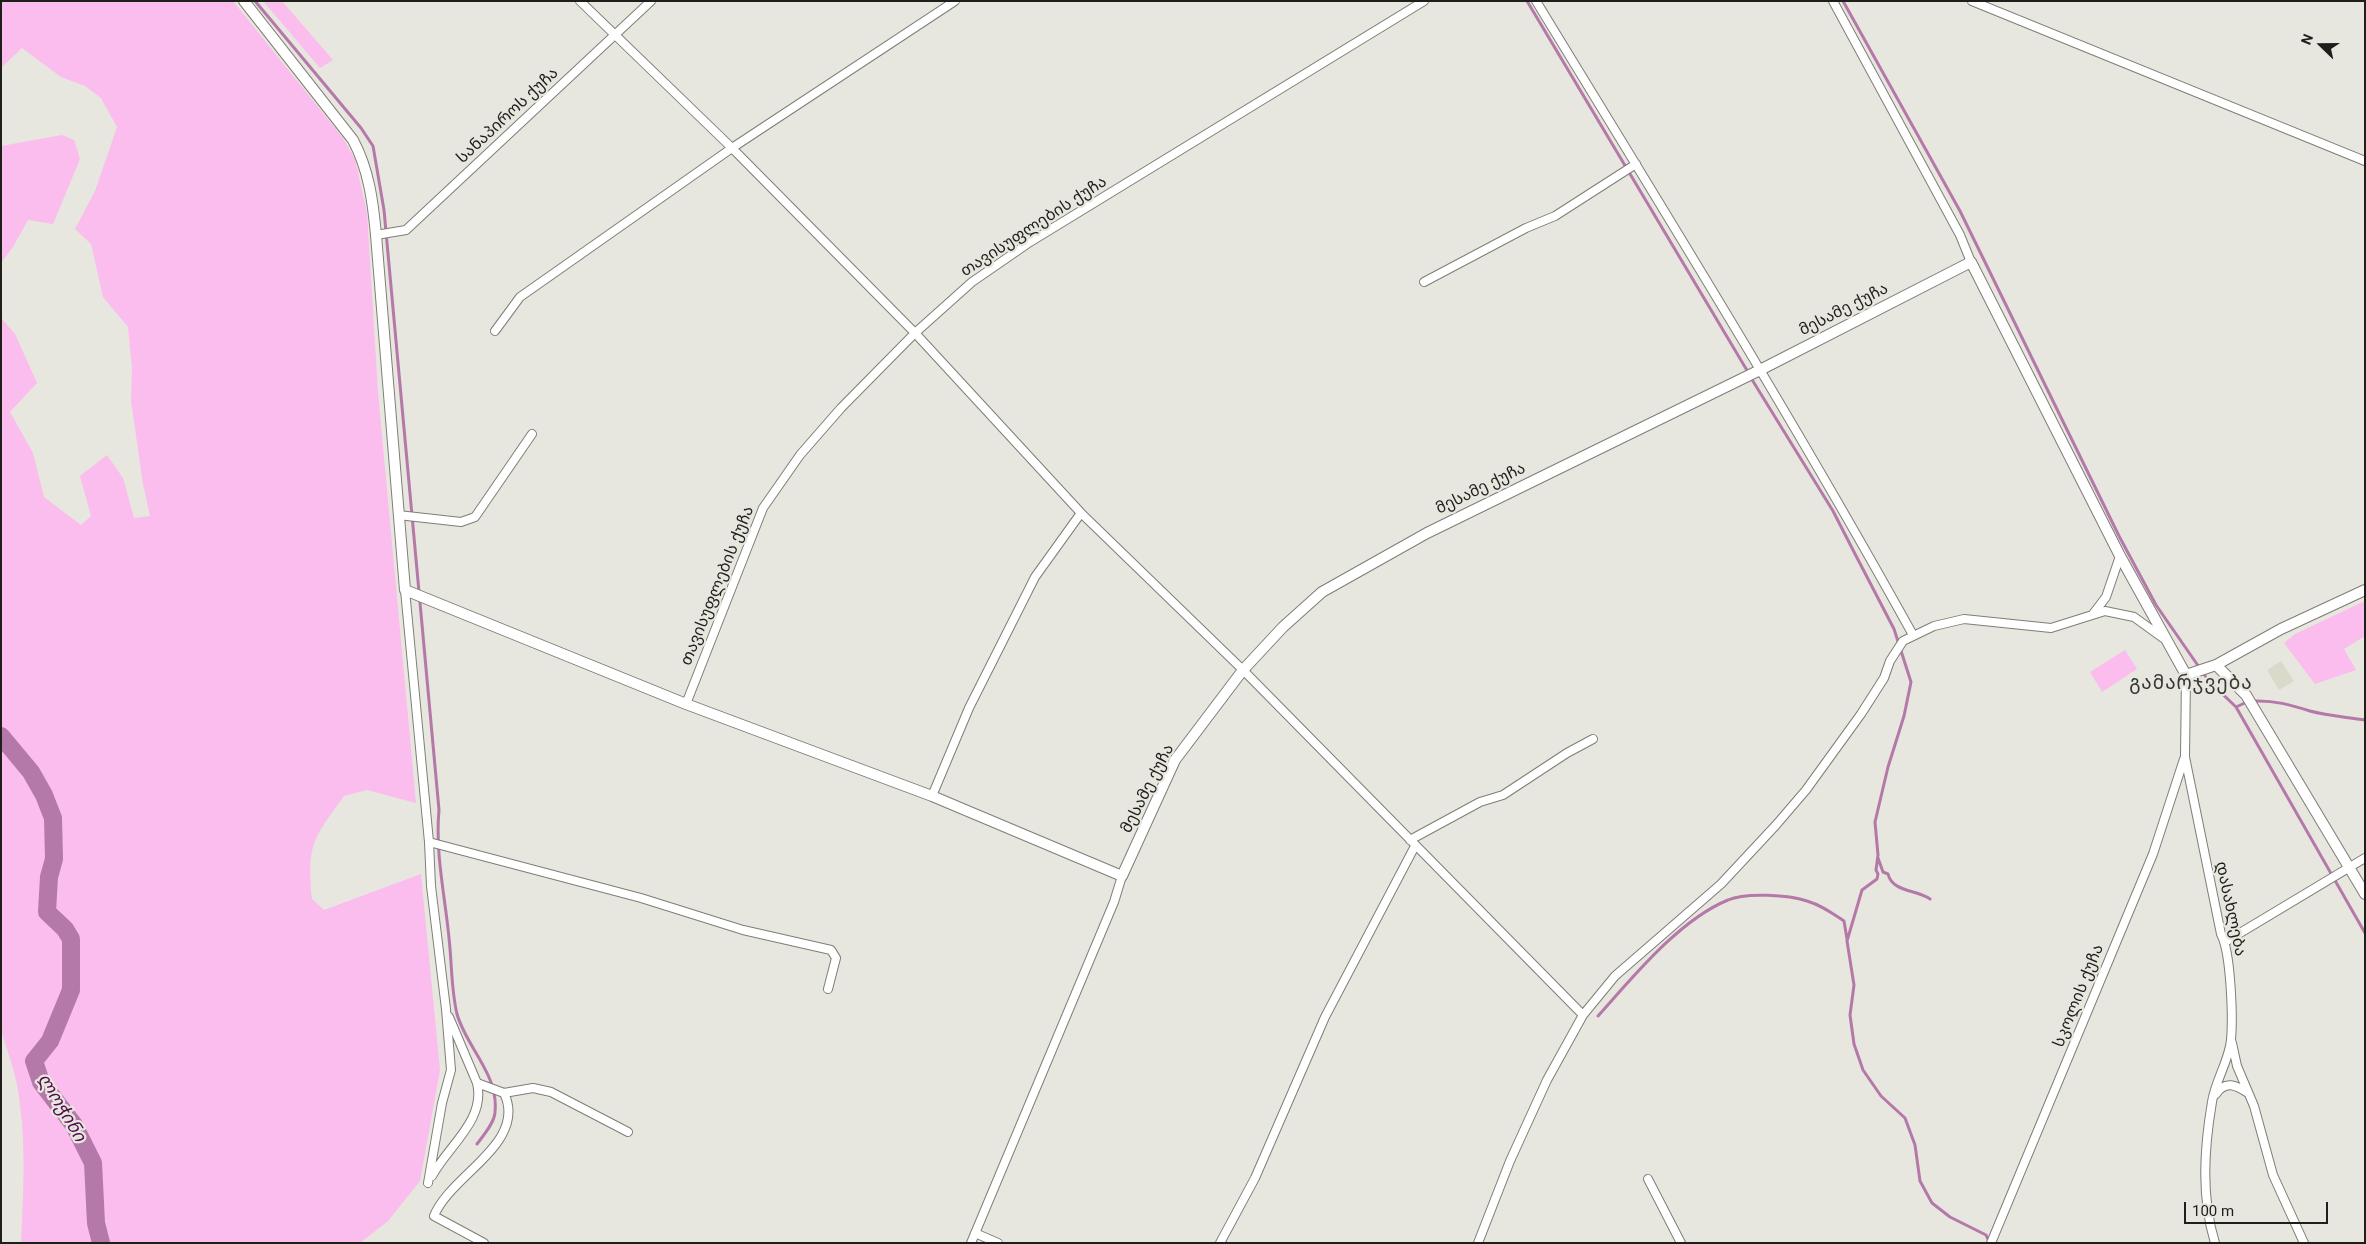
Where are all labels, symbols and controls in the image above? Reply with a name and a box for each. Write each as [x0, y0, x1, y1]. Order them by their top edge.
north arrow [2296, 20, 2346, 70]
text: N [2298, 32, 2316, 47]
street label: სანაპიროს ქუჩა [453, 64, 563, 168]
street label: თავისუფლების ქუჩა [957, 173, 1111, 281]
street label: მესამე ქუჩა [1796, 279, 1892, 341]
street label: მესამე ქუჩა [1433, 459, 1529, 519]
street label: თავისუფლების ქუჩა [677, 503, 759, 669]
district label: გამარჯვება [2128, 673, 2254, 695]
street label: მესამე ქუჩა [1117, 741, 1179, 837]
street label: დასახლება [2211, 860, 2249, 958]
street label: სკოლის ქუჩა [2050, 942, 2108, 1050]
water label: ლოჭინი [32, 1070, 90, 1146]
scale bar [2186, 1192, 2330, 1224]
text: 100 m [2192, 1202, 2234, 1220]

